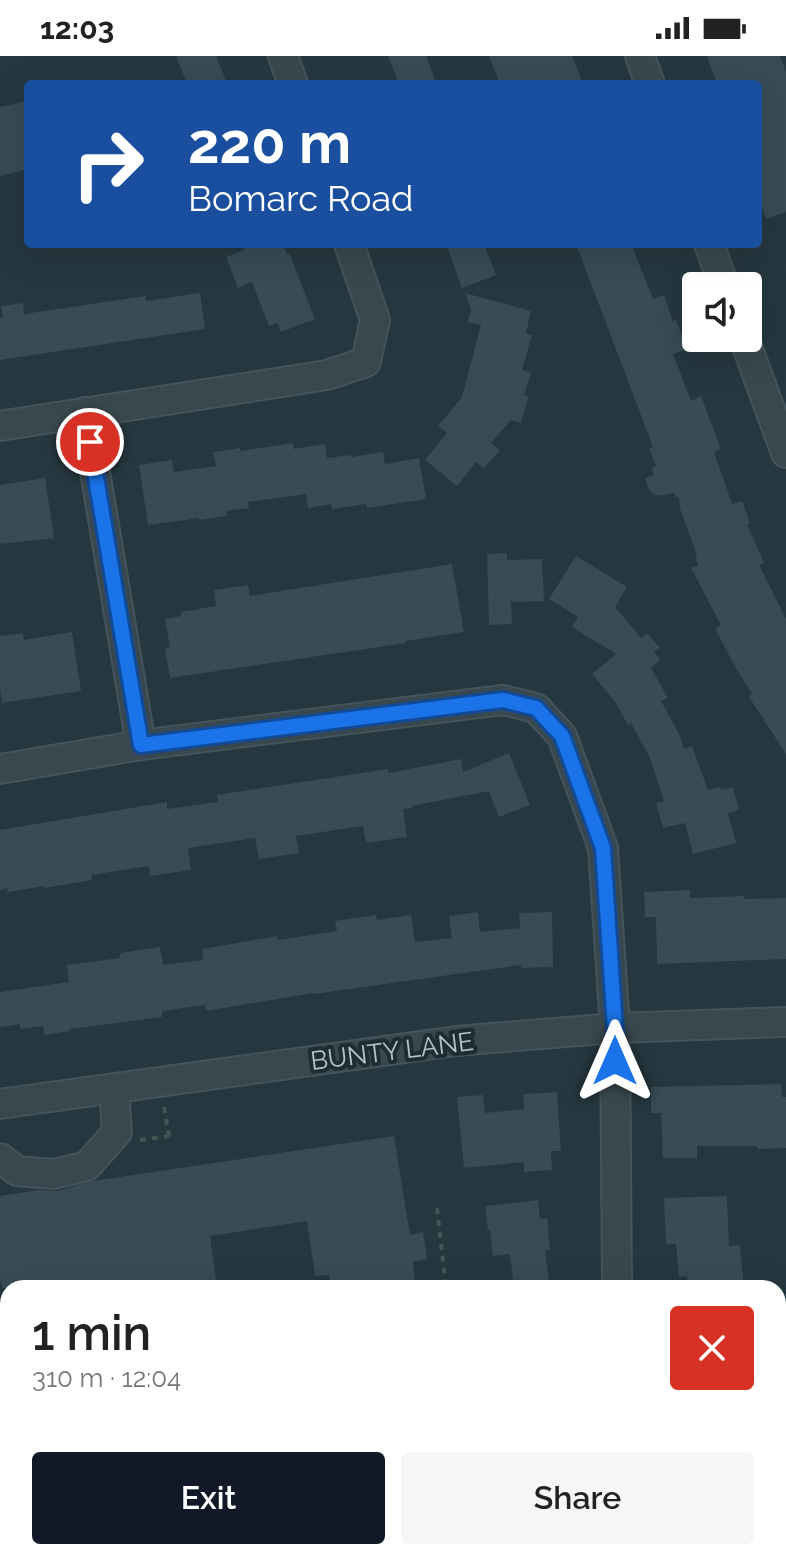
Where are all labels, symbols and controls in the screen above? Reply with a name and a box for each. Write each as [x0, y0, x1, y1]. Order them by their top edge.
text: 12:03 [40, 11, 114, 46]
text: 220 m [188, 110, 351, 176]
icon: right [56, 112, 160, 216]
text: Bomarc Road [188, 177, 413, 219]
map controls [682, 272, 762, 352]
button: sound [682, 272, 762, 352]
pin [56, 408, 124, 476]
icon: arrive [68, 420, 112, 464]
position arrow [573, 1019, 657, 1103]
street label: BUNTY LANE [309, 1026, 475, 1076]
text: 1 min [32, 1305, 151, 1361]
button: close [670, 1306, 754, 1390]
text: 310 m · 12:04 [32, 1363, 181, 1393]
button: Exit [32, 1452, 385, 1544]
button: Share [401, 1452, 754, 1544]

